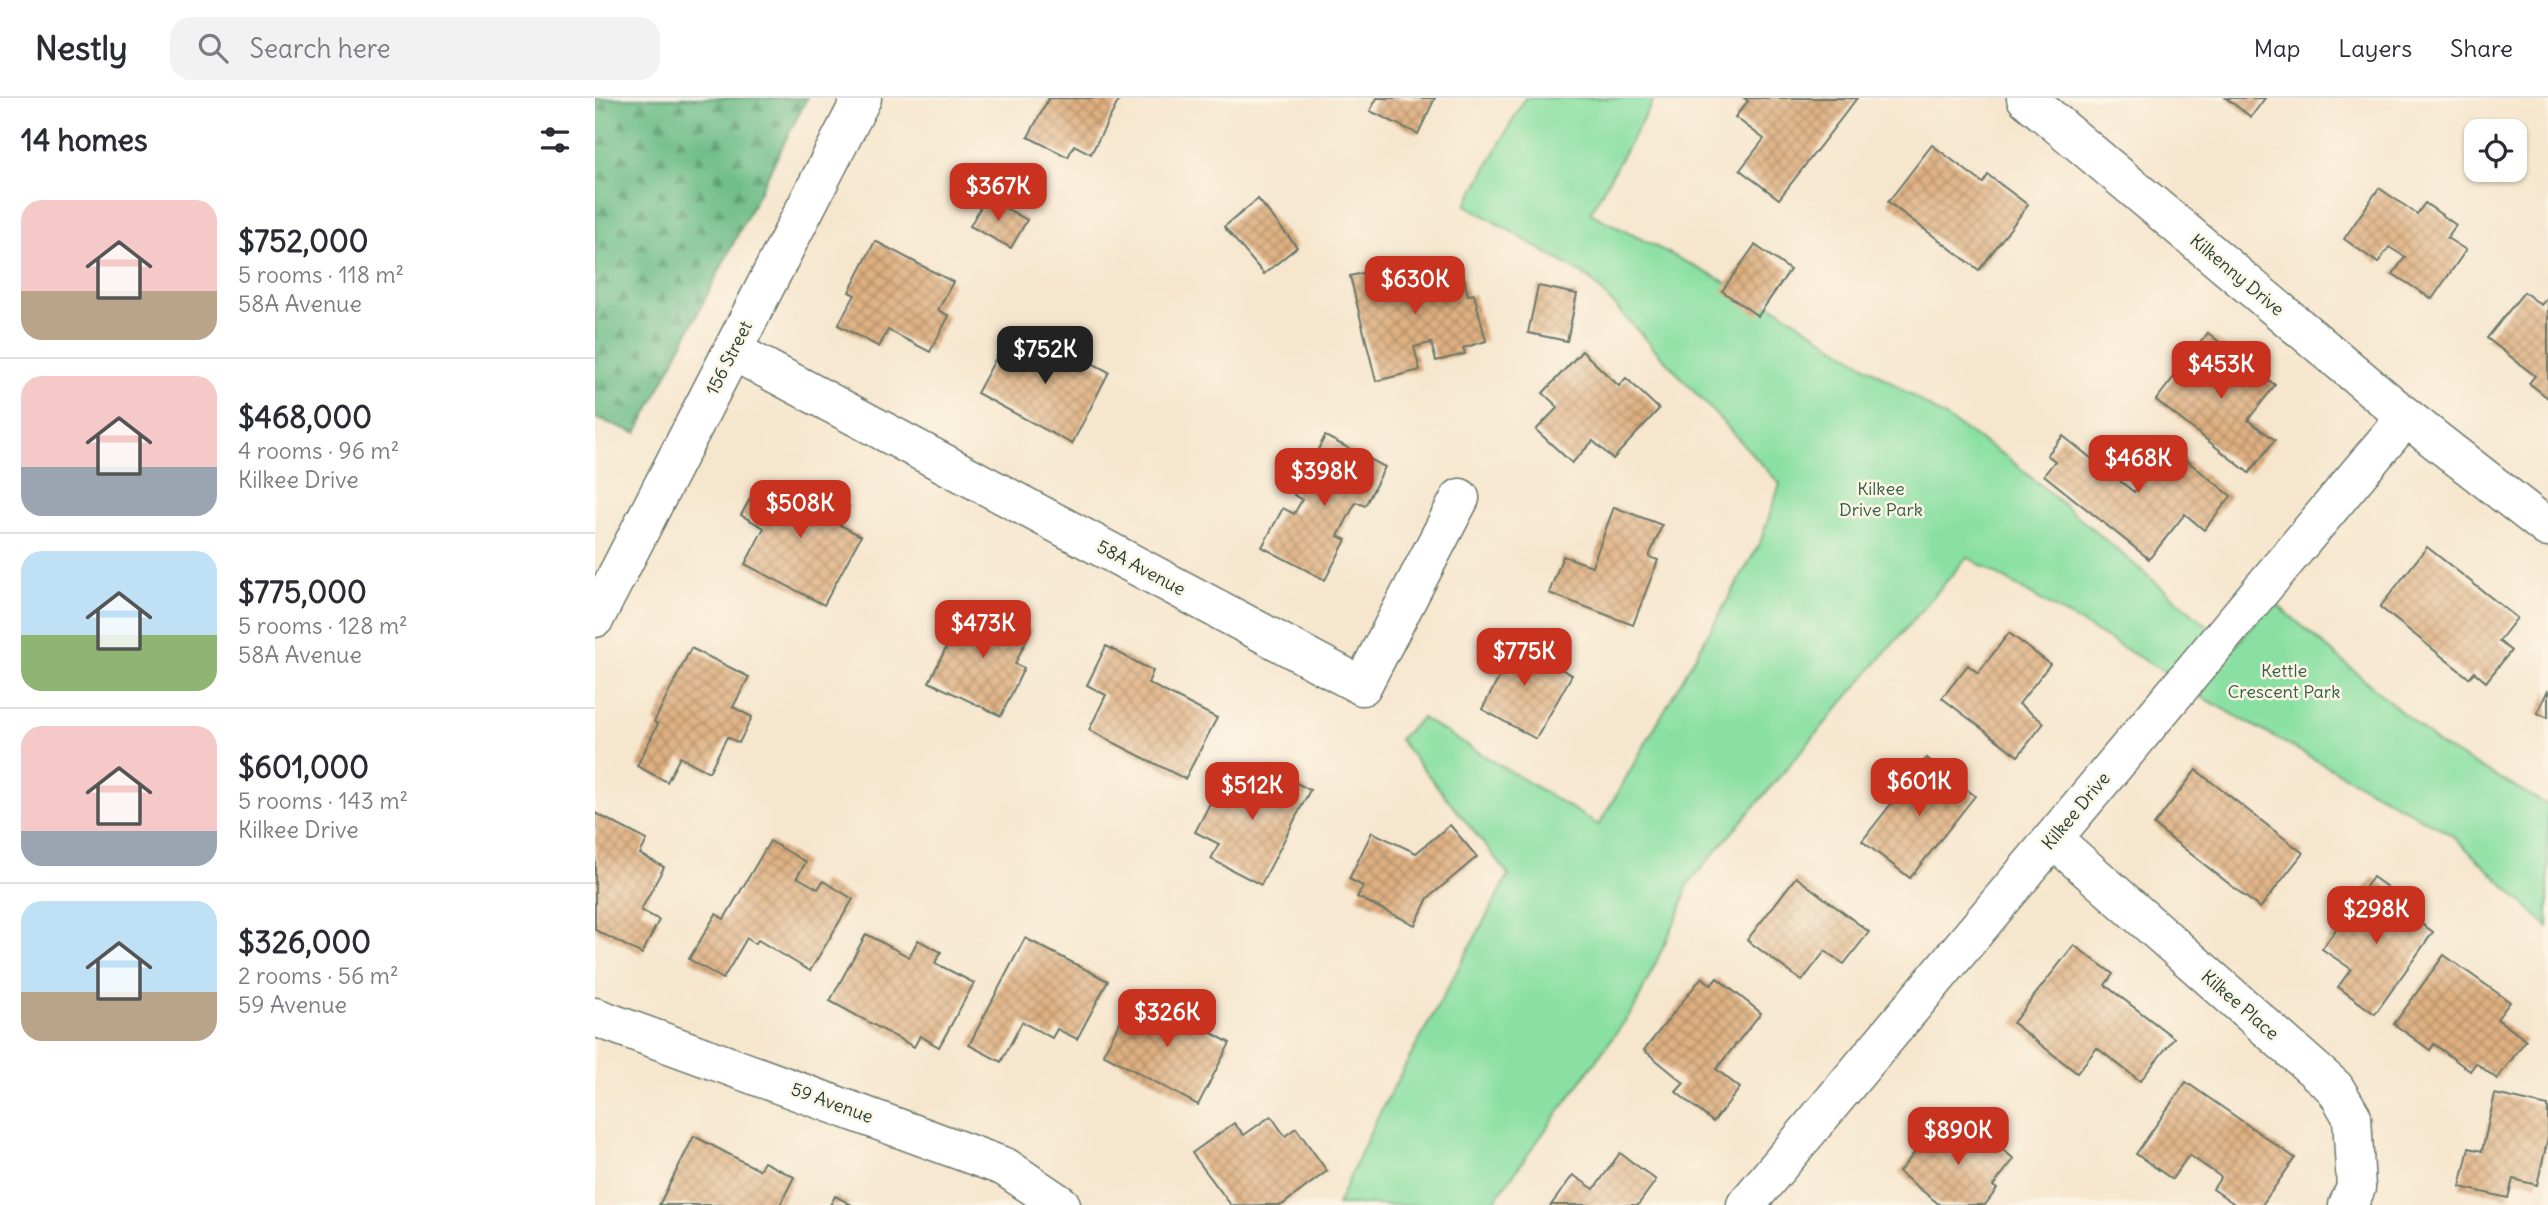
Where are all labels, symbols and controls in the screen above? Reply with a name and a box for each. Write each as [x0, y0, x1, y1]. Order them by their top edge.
search box [170, 17, 660, 80]
text: Nestly [35, 27, 128, 69]
icon: search [194, 29, 232, 67]
text: Search here [250, 32, 391, 65]
text: Map [2254, 33, 2300, 63]
text: Layers [2338, 33, 2412, 63]
text: Share [2450, 33, 2513, 63]
map controls [2464, 119, 2527, 182]
button: locate [2464, 119, 2527, 182]
text: 14 homes [21, 121, 148, 159]
icon: filters [536, 121, 574, 159]
pin: $367K [949, 164, 1047, 223]
text: $367K [966, 171, 1030, 200]
text: $752,000 [238, 222, 369, 260]
icon: home [77, 228, 161, 312]
street label: Kilkenny Drive [2186, 229, 2289, 321]
pin: $630K [1366, 256, 1464, 316]
text: 5 rooms · 118 m² [238, 260, 404, 289]
text: $630K [1381, 264, 1449, 293]
text: 58A Avenue [238, 289, 362, 318]
street label: 156 Street [700, 317, 757, 399]
pin: $752K [996, 327, 1094, 386]
text: $752K [1013, 334, 1077, 363]
pin: $453K [2172, 342, 2270, 401]
text: $453K [2188, 349, 2254, 378]
text: $468,000 [238, 398, 372, 436]
icon: home [77, 404, 161, 488]
text: 4 rooms · 96 m² [238, 436, 399, 465]
pin: $468K [2089, 436, 2187, 495]
text: $468K [2105, 443, 2171, 472]
pin: $398K [1275, 448, 1373, 508]
text: $398K [1291, 456, 1357, 485]
text: Kilkee Drive [238, 465, 359, 494]
park label: Kilkee Drive Park [1839, 477, 1923, 521]
pin: $508K [751, 480, 849, 540]
text: $508K [766, 488, 834, 517]
street label: 58A Avenue [1093, 535, 1189, 600]
text: $775,000 [238, 573, 367, 611]
icon: home [77, 579, 161, 663]
pin: $473K [934, 601, 1032, 660]
text: $473K [951, 608, 1015, 637]
text: 5 rooms · 128 m² [238, 611, 408, 640]
pin: $775K [1475, 628, 1573, 688]
text: $775K [1493, 636, 1555, 665]
text: 58A Avenue [238, 640, 362, 669]
park label: Kettle Crescent Park [2228, 659, 2340, 703]
text: $601,000 [238, 748, 369, 786]
icon: home [77, 754, 161, 838]
pin: $601K [1870, 758, 1968, 818]
pin: $512K [1203, 762, 1301, 822]
text: $601K [1887, 766, 1951, 795]
street label: Kilkee Drive [2036, 767, 2115, 854]
text: $512K [1221, 770, 1283, 799]
text: 5 rooms · 143 m² [238, 786, 408, 815]
text: Kilkee Drive [238, 815, 359, 844]
pin: $298K [2327, 886, 2425, 946]
text: $298K [2343, 894, 2409, 923]
text: $326,000 [238, 923, 371, 961]
icon: home [77, 929, 161, 1013]
text: 2 rooms · 56 m² [238, 961, 399, 990]
street label: Kilkee Place [2197, 965, 2284, 1045]
text: 59 Avenue [238, 990, 347, 1019]
pin: $326K [1118, 990, 1216, 1049]
text: $326K [1134, 997, 1200, 1026]
street label: 59 Avenue [788, 1077, 876, 1128]
pin: $890K [1909, 1108, 2007, 1167]
text: $890K [1924, 1115, 1992, 1144]

